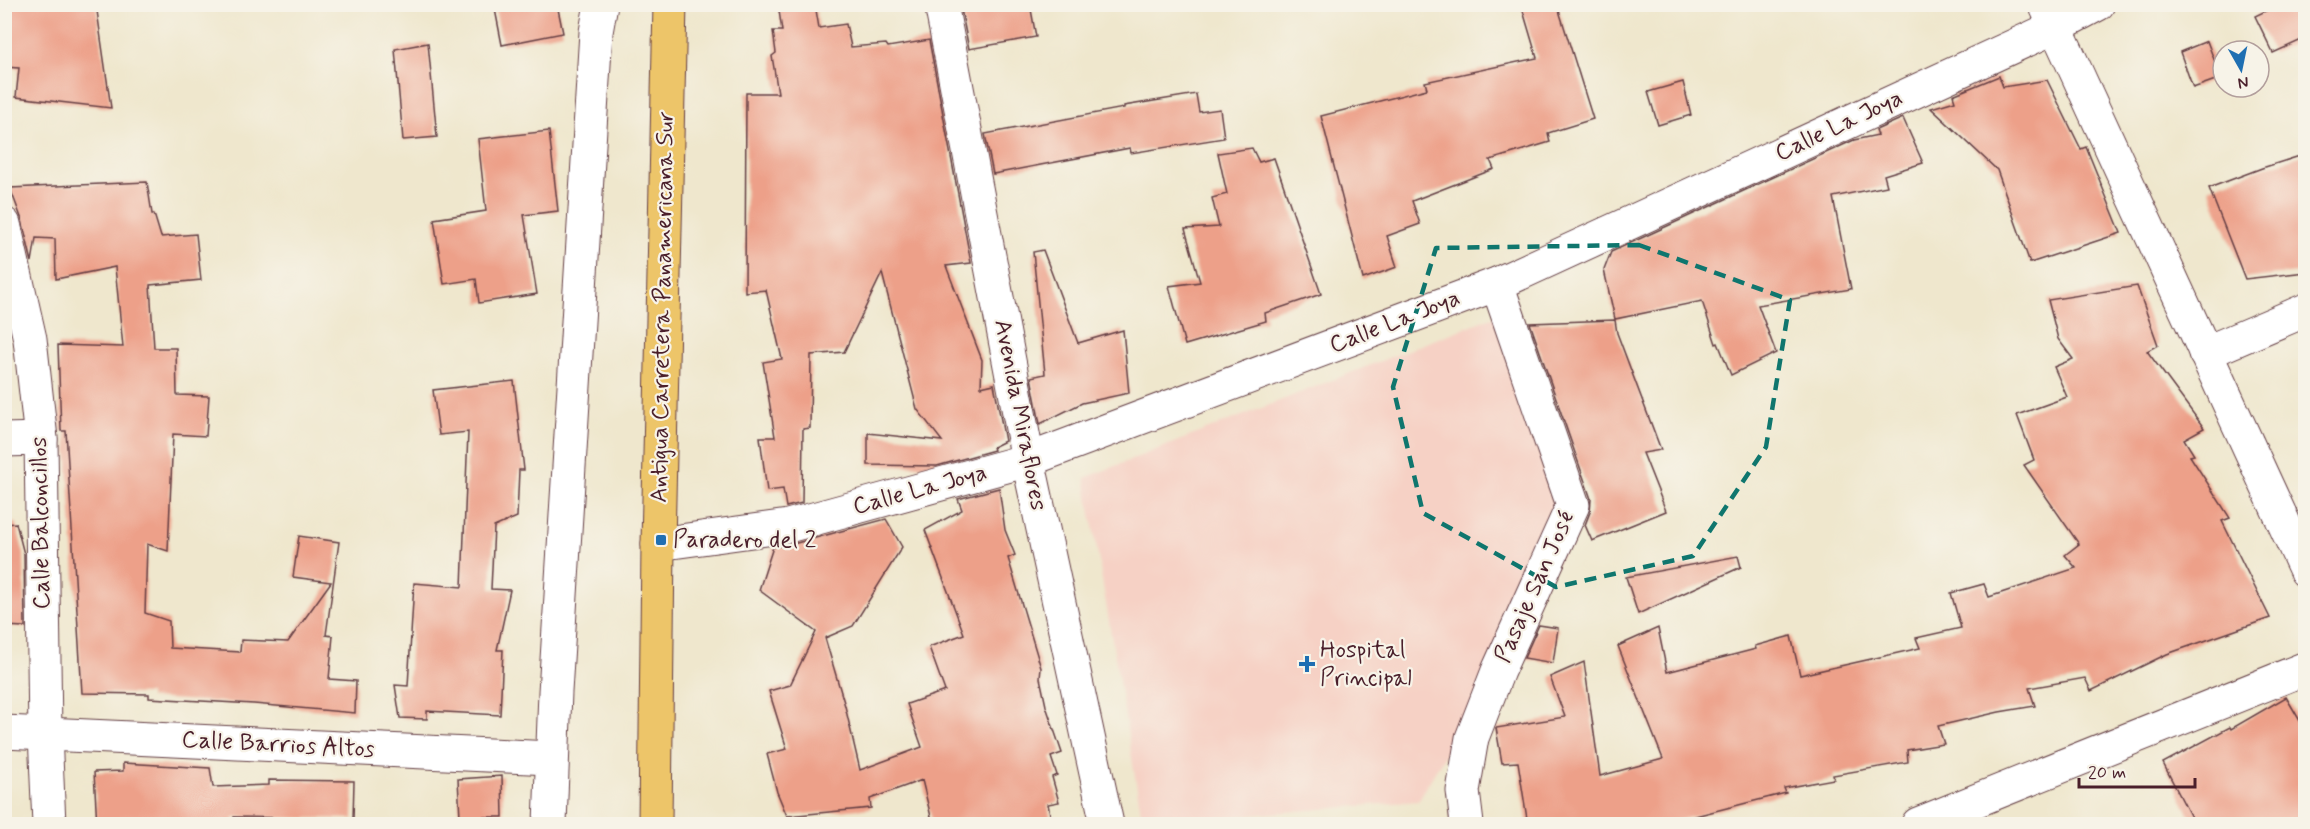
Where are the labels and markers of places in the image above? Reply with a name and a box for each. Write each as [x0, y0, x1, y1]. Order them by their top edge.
place label: Paradero del 2 [673, 525, 816, 556]
marker: Paradero del 2 [654, 533, 668, 547]
place label: Hospital Principal [1320, 635, 1412, 694]
marker: Hospital Principal [1298, 655, 1316, 673]

